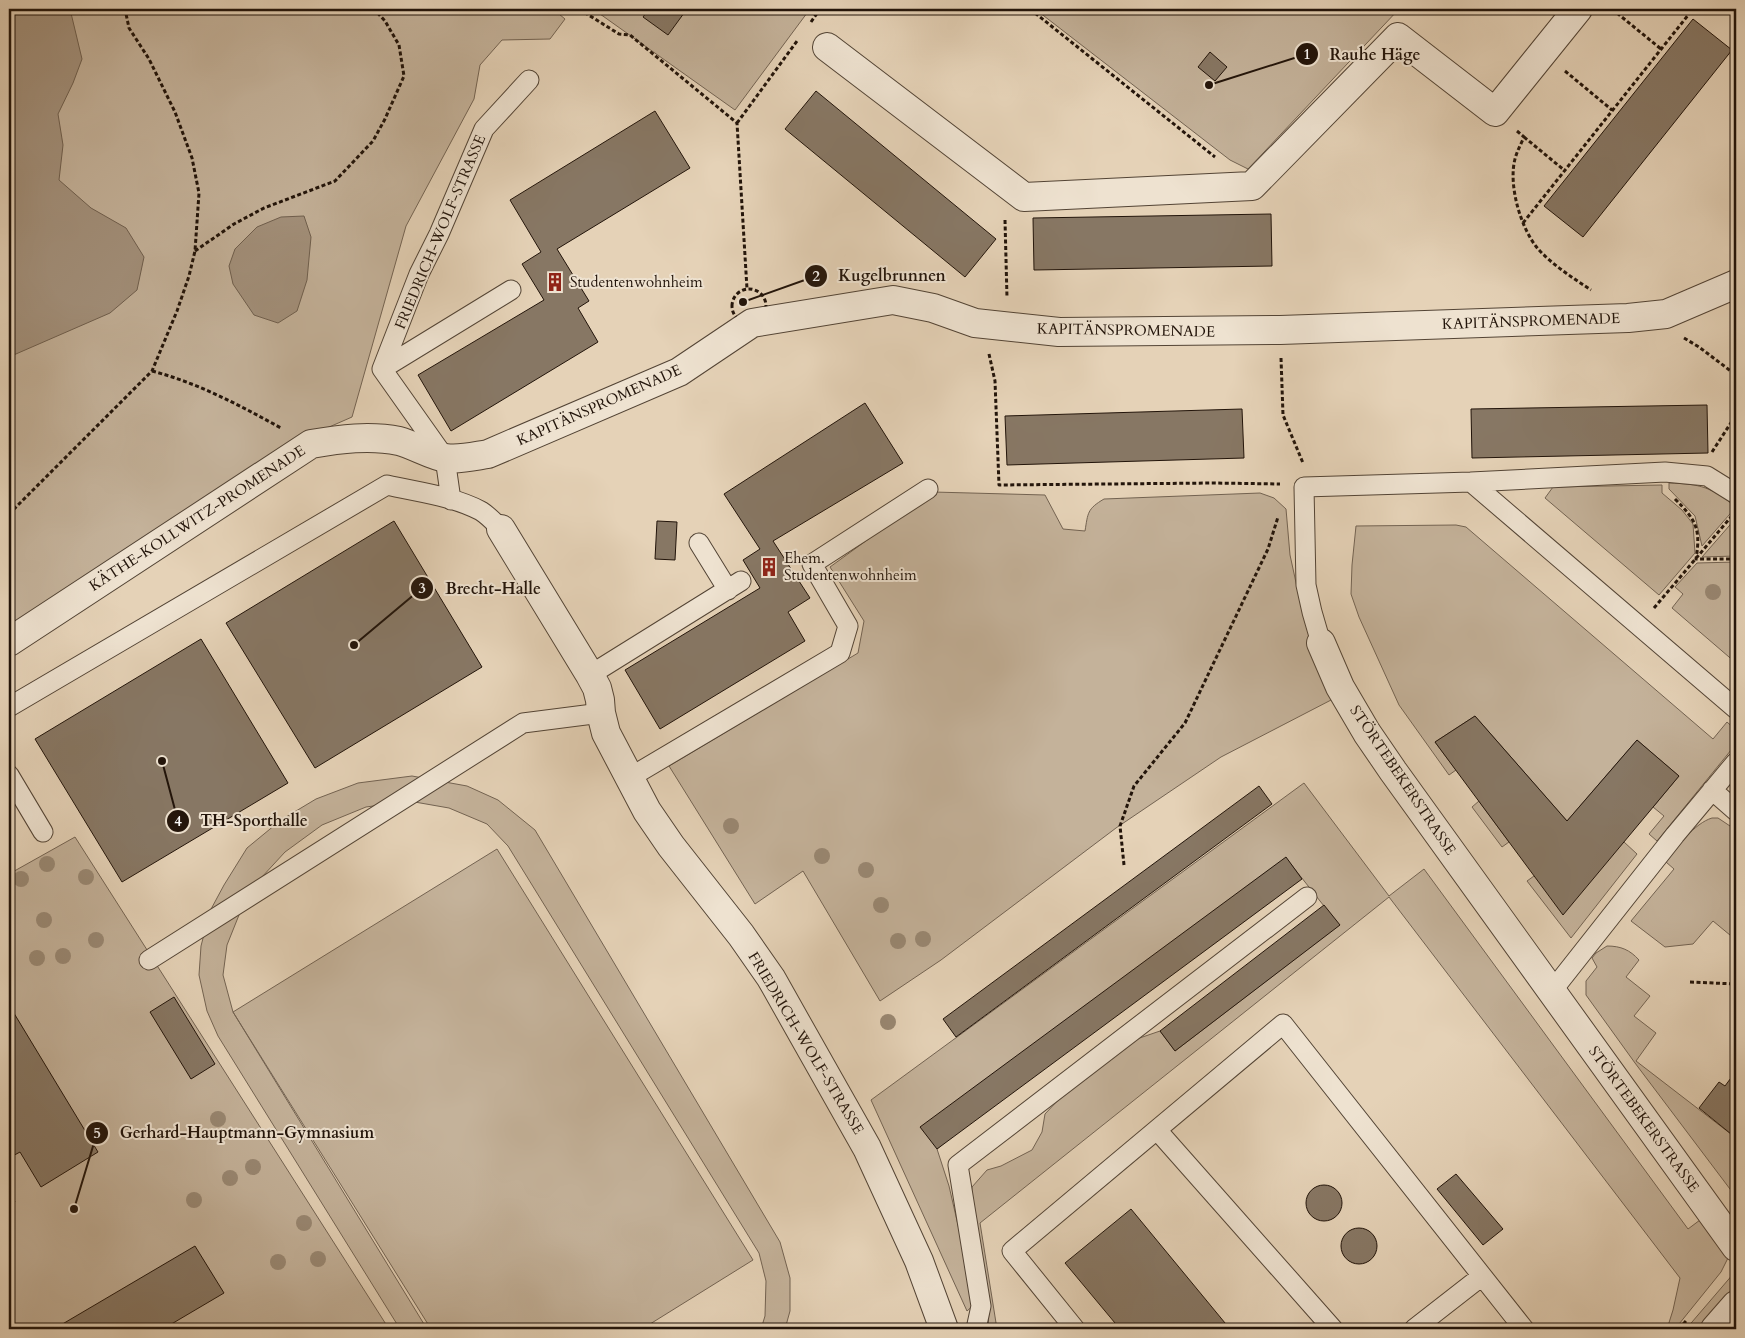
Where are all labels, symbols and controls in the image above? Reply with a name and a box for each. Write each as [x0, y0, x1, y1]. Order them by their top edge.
callout: Rauhe Häge [1294, 39, 1430, 70]
text: 1 [1303, 44, 1311, 64]
text: Rauhe Häge [1330, 44, 1420, 66]
street label: FRIEDRICH-WOLF-STRASSE [390, 132, 490, 332]
callout: Kugelbrunnen [804, 260, 956, 291]
text: Kugelbrunnen [838, 265, 946, 287]
text: 2 [812, 266, 820, 286]
building icon: Studentenwohnheim [544, 271, 566, 293]
place label: Studentenwohnheim [570, 272, 703, 292]
street label: KAPITÄNSPROMENADE [1442, 308, 1620, 334]
street label: KAPITÄNSPROMENADE [1037, 318, 1215, 342]
street label: KAPITÄNSPROMENADE [513, 360, 685, 450]
street label: KÄTHE-KOLLWITZ-PROMENADE [85, 440, 309, 596]
place label: Ehem. Studentenwohnheim [784, 548, 917, 585]
building icon: Ehem. Studentenwohnheim [758, 556, 780, 578]
callout: Brecht-Halle [410, 572, 551, 603]
text: 3 [418, 578, 426, 598]
text: Brecht-Halle [445, 578, 541, 600]
street label: STÖRTEBEKERSTRASSE [1345, 701, 1461, 859]
callout: TH-Sporthalle [165, 805, 318, 836]
text: TH-Sporthalle [200, 810, 308, 832]
text: 4 [174, 811, 182, 831]
street label: FRIEDRICH-WOLF-STRASSE [743, 948, 869, 1138]
street label: STÖRTEBEKERSTRASSE [1584, 1042, 1704, 1196]
callout: Gerhard-Hauptmann-Gymnasium [84, 1117, 384, 1148]
text: Gerhard-Hauptmann-Gymnasium [120, 1122, 375, 1144]
text: 5 [93, 1123, 101, 1143]

